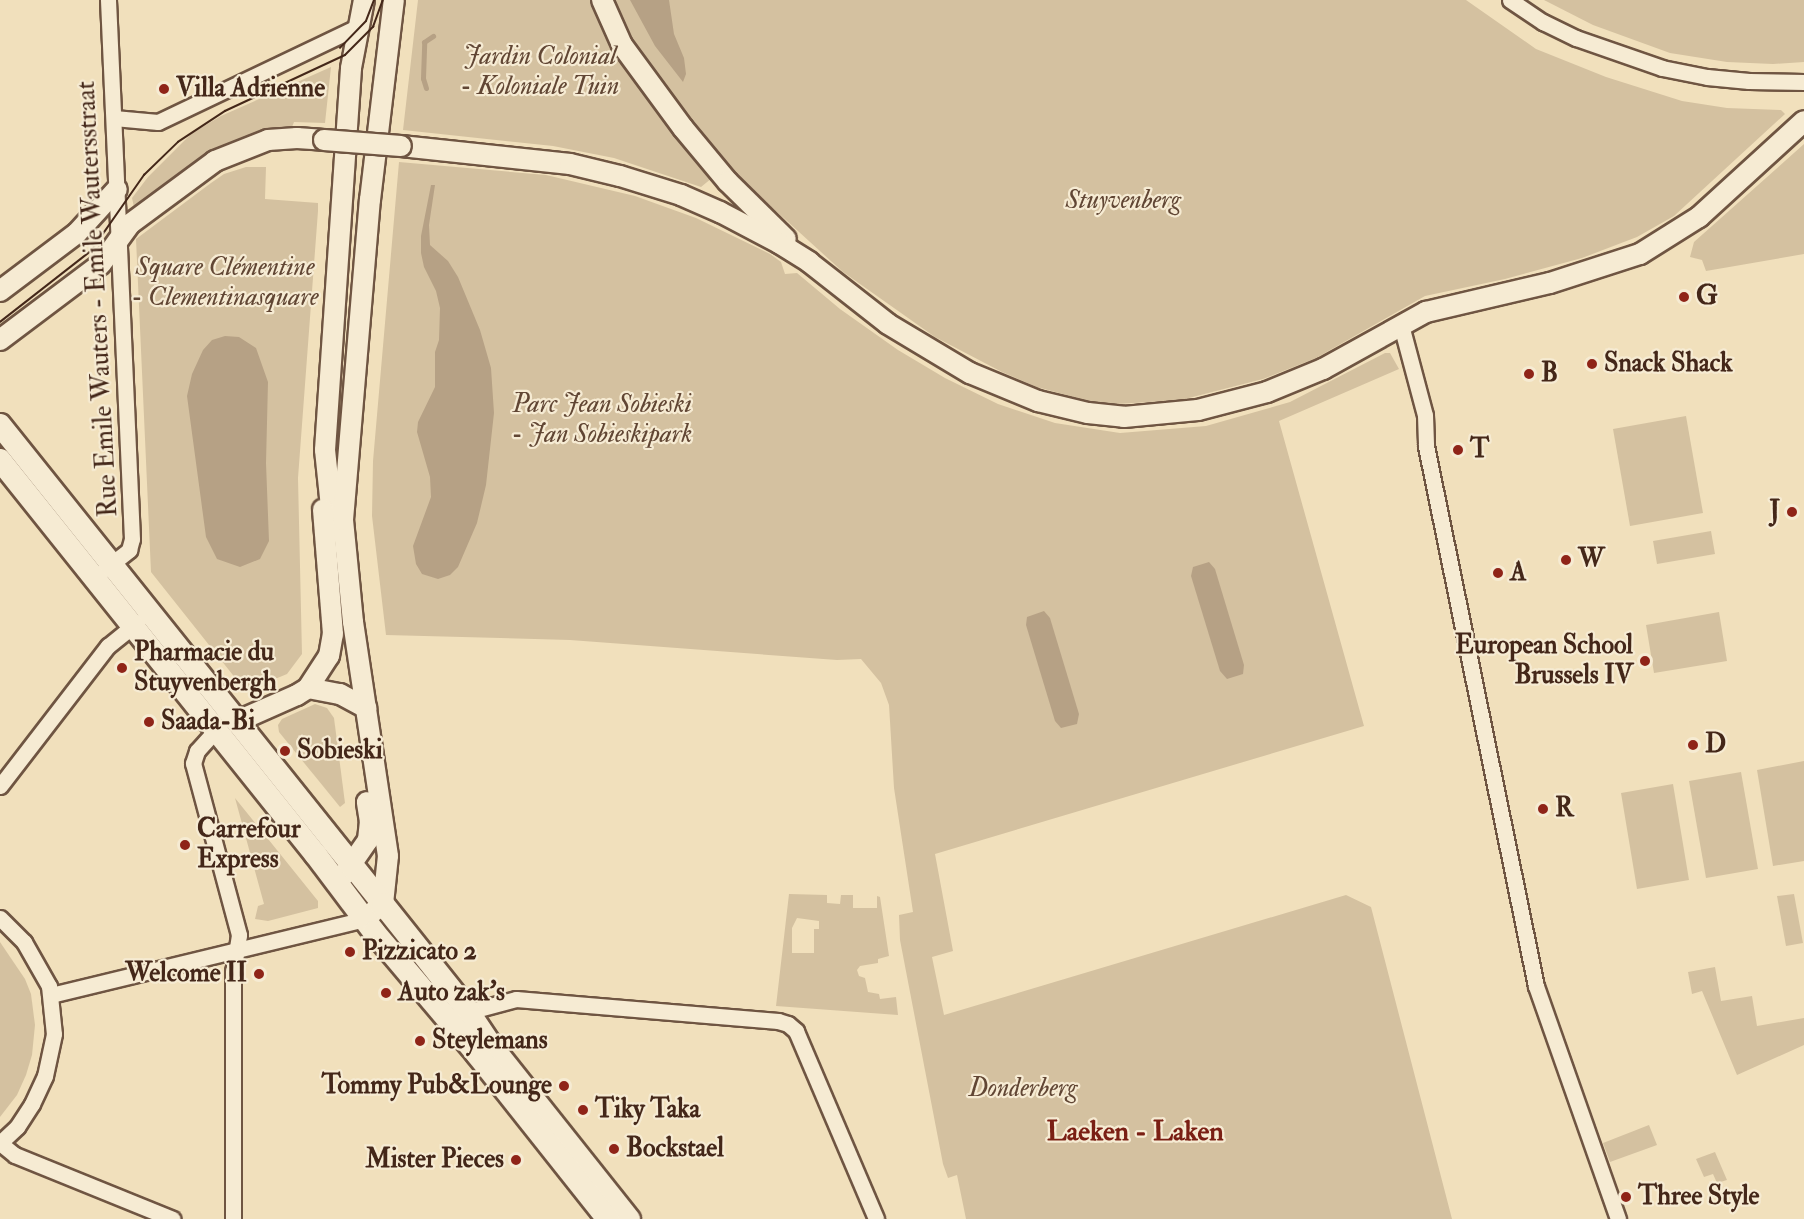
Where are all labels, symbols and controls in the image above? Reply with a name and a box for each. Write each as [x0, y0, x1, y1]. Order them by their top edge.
park label: Jardin Colonial - Koloniale Tuin [461, 41, 619, 102]
place label: Villa Adrienne [176, 73, 325, 105]
street label: Rue Emile Wauters - Emile Wautersstraat [71, 80, 125, 518]
marker: Villa Adrienne [157, 82, 171, 96]
park label: Stuyvenberg [1065, 185, 1181, 217]
park label: Square Clémentine - Clementinasquare [131, 252, 319, 314]
place label: G [1696, 281, 1718, 313]
marker: G [1677, 290, 1691, 304]
place label: Snack Shack [1604, 348, 1733, 380]
marker: Snack Shack [1585, 357, 1599, 371]
place label: B [1541, 358, 1558, 390]
marker: B [1522, 367, 1536, 381]
park label: Parc Jean Sobieski - Jan Sobieskipark [512, 389, 692, 450]
place label: T [1470, 434, 1489, 466]
marker: T [1451, 443, 1465, 457]
place label: J [1769, 496, 1780, 528]
marker: J [1785, 505, 1799, 519]
place label: W [1578, 544, 1604, 576]
marker: W [1559, 553, 1573, 567]
place label: A [1510, 557, 1527, 589]
marker: A [1491, 566, 1505, 580]
place label: European School Brussels IV [1455, 630, 1633, 692]
place label: Pharmacie du Stuyvenbergh [134, 637, 277, 698]
marker: European School Brussels IV [1638, 654, 1652, 668]
marker: Pharmacie du Stuyvenbergh [115, 661, 129, 675]
place label: Saada-Bi [161, 706, 255, 738]
marker: Saada-Bi [142, 715, 156, 729]
place label: D [1705, 729, 1726, 761]
place label: Sobieski [297, 735, 383, 767]
marker: D [1686, 738, 1700, 752]
marker: Sobieski [278, 744, 292, 758]
place label: R [1555, 793, 1574, 825]
marker: R [1536, 802, 1550, 816]
place label: Carrefour Express [197, 814, 301, 876]
marker: Carrefour Express [178, 838, 192, 852]
place label: Pizzicato 2 [362, 936, 477, 968]
marker: Pizzicato 2 [343, 945, 357, 959]
place label: Welcome II [125, 958, 247, 990]
marker: Welcome II [252, 967, 266, 981]
place label: Auto zak's [398, 977, 505, 1009]
marker: Auto zak's [379, 986, 393, 1000]
place label: Steylemans [432, 1025, 548, 1057]
marker: Steylemans [413, 1034, 427, 1048]
place label: Tommy Pub&Lounge [322, 1070, 552, 1102]
park label: Donderberg [969, 1073, 1077, 1105]
marker: Tommy Pub&Lounge [557, 1079, 571, 1093]
place label: Tiky Taka [595, 1094, 700, 1126]
marker: Tiky Taka [576, 1103, 590, 1117]
district label: Laeken - Laken [1046, 1115, 1224, 1149]
place label: Bockstael [626, 1133, 724, 1165]
marker: Bockstael [607, 1142, 621, 1156]
place label: Mister Pieces [366, 1144, 504, 1176]
marker: Mister Pieces [509, 1153, 523, 1167]
place label: Three Style [1638, 1181, 1759, 1213]
marker: Three Style [1619, 1190, 1633, 1204]

